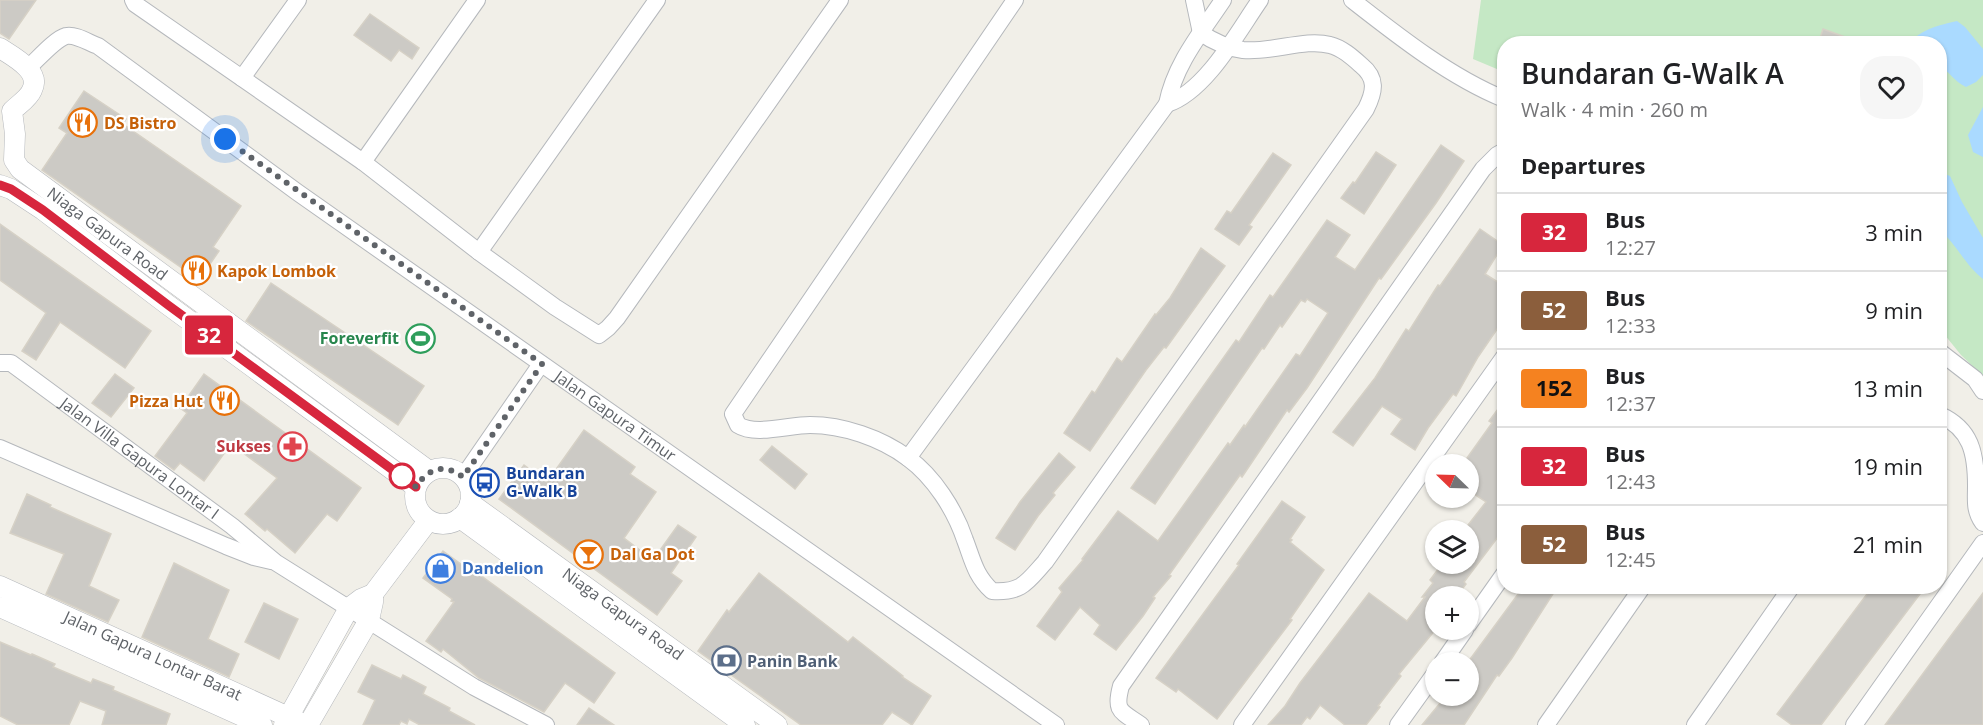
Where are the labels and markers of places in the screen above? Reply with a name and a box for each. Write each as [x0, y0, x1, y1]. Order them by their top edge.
restaurant icon: DS Bistro [67, 107, 99, 139]
place label: DS Bistro [104, 112, 177, 134]
restaurant icon: Kapok Lombok [180, 255, 212, 287]
place label: Kapok Lombok [217, 260, 336, 282]
sports icon: Foreverfit [404, 322, 436, 354]
place label: Foreverfit [320, 327, 399, 349]
restaurant icon: Pizza Hut [208, 385, 240, 417]
place label: Pizza Hut [129, 390, 203, 412]
pharmacy icon: Sukses [276, 430, 308, 462]
place label: Sukses [216, 435, 271, 457]
place label: Bundaran G-Walk B [506, 462, 585, 502]
unlabelled marker [389, 463, 415, 489]
bus stop icon: Bundaran G-Walk B [469, 466, 501, 498]
bar icon: Dal Ga Dot [573, 538, 605, 570]
place label: Dal Ga Dot [610, 543, 695, 565]
shop icon: Dandelion [425, 552, 457, 584]
place label: Dandelion [462, 557, 544, 579]
bank icon: Panin Bank [710, 645, 742, 677]
place label: Panin Bank [747, 650, 838, 672]

